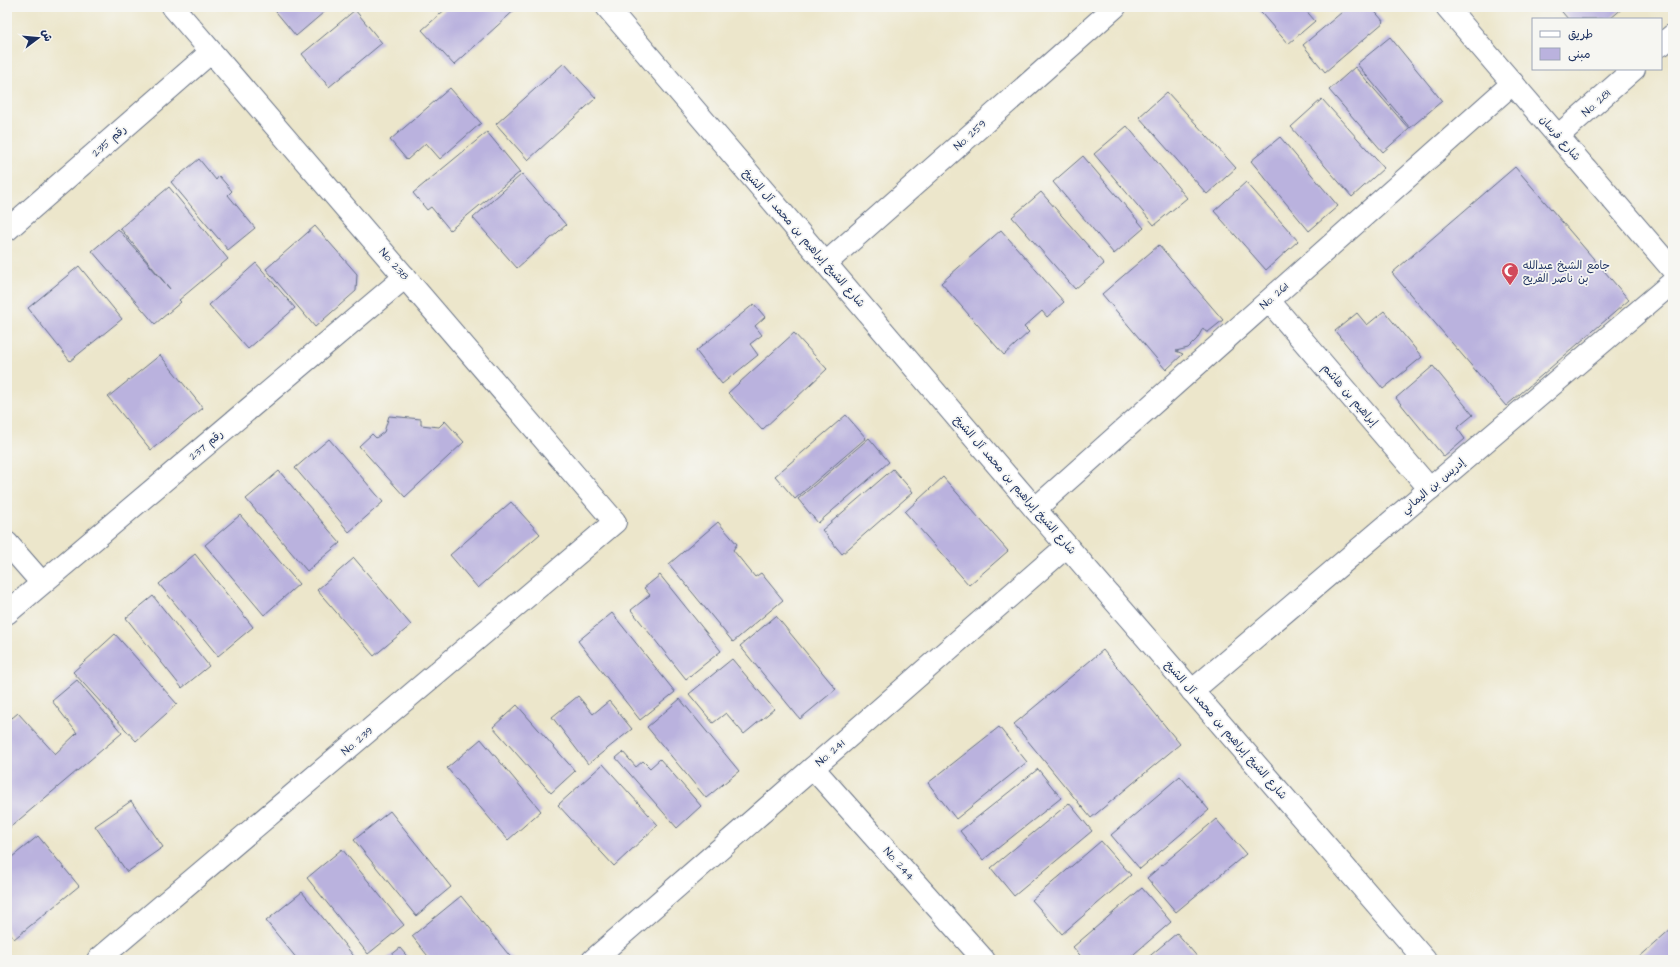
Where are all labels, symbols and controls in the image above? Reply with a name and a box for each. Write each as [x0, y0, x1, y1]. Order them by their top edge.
north arrow [18, 18, 58, 58]
legend [1532, 18, 1662, 70]
text: طريق [1568, 26, 1593, 43]
text: ش [38, 27, 56, 43]
text: مبنى [1568, 46, 1591, 63]
street label: No. 281 [1578, 86, 1614, 120]
street label: شارع فرسان [1535, 112, 1584, 164]
street label: No. 259 [950, 116, 990, 154]
street label: رقم 235 [89, 122, 130, 161]
street label: شارع الشيخ إبراهيم بن محمد آل الشيخ [739, 165, 868, 311]
street label: No. 238 [376, 245, 412, 283]
place label: جامع الشيخ عبدالله بن ناصر الفريح [1523, 258, 1610, 286]
mosque icon: جامع الشيخ عبدالله بن ناصر الفريح [1500, 261, 1520, 286]
street label: No. 261 [1256, 279, 1292, 313]
street label: إبراهيم بن هاشم [1318, 361, 1381, 430]
street label: شارع الشيخ إبراهيم بن محمد آل الشيخ [950, 412, 1079, 558]
street label: رقم 237 [186, 426, 227, 464]
street label: إدريس بن اليماني [1398, 455, 1470, 519]
street label: شارع الشيخ إبراهيم بن محمد آل الشيخ [1161, 657, 1290, 803]
street label: No. 239 [338, 723, 376, 759]
street label: No. 241 [812, 736, 848, 770]
street label: No. 244 [880, 844, 918, 884]

